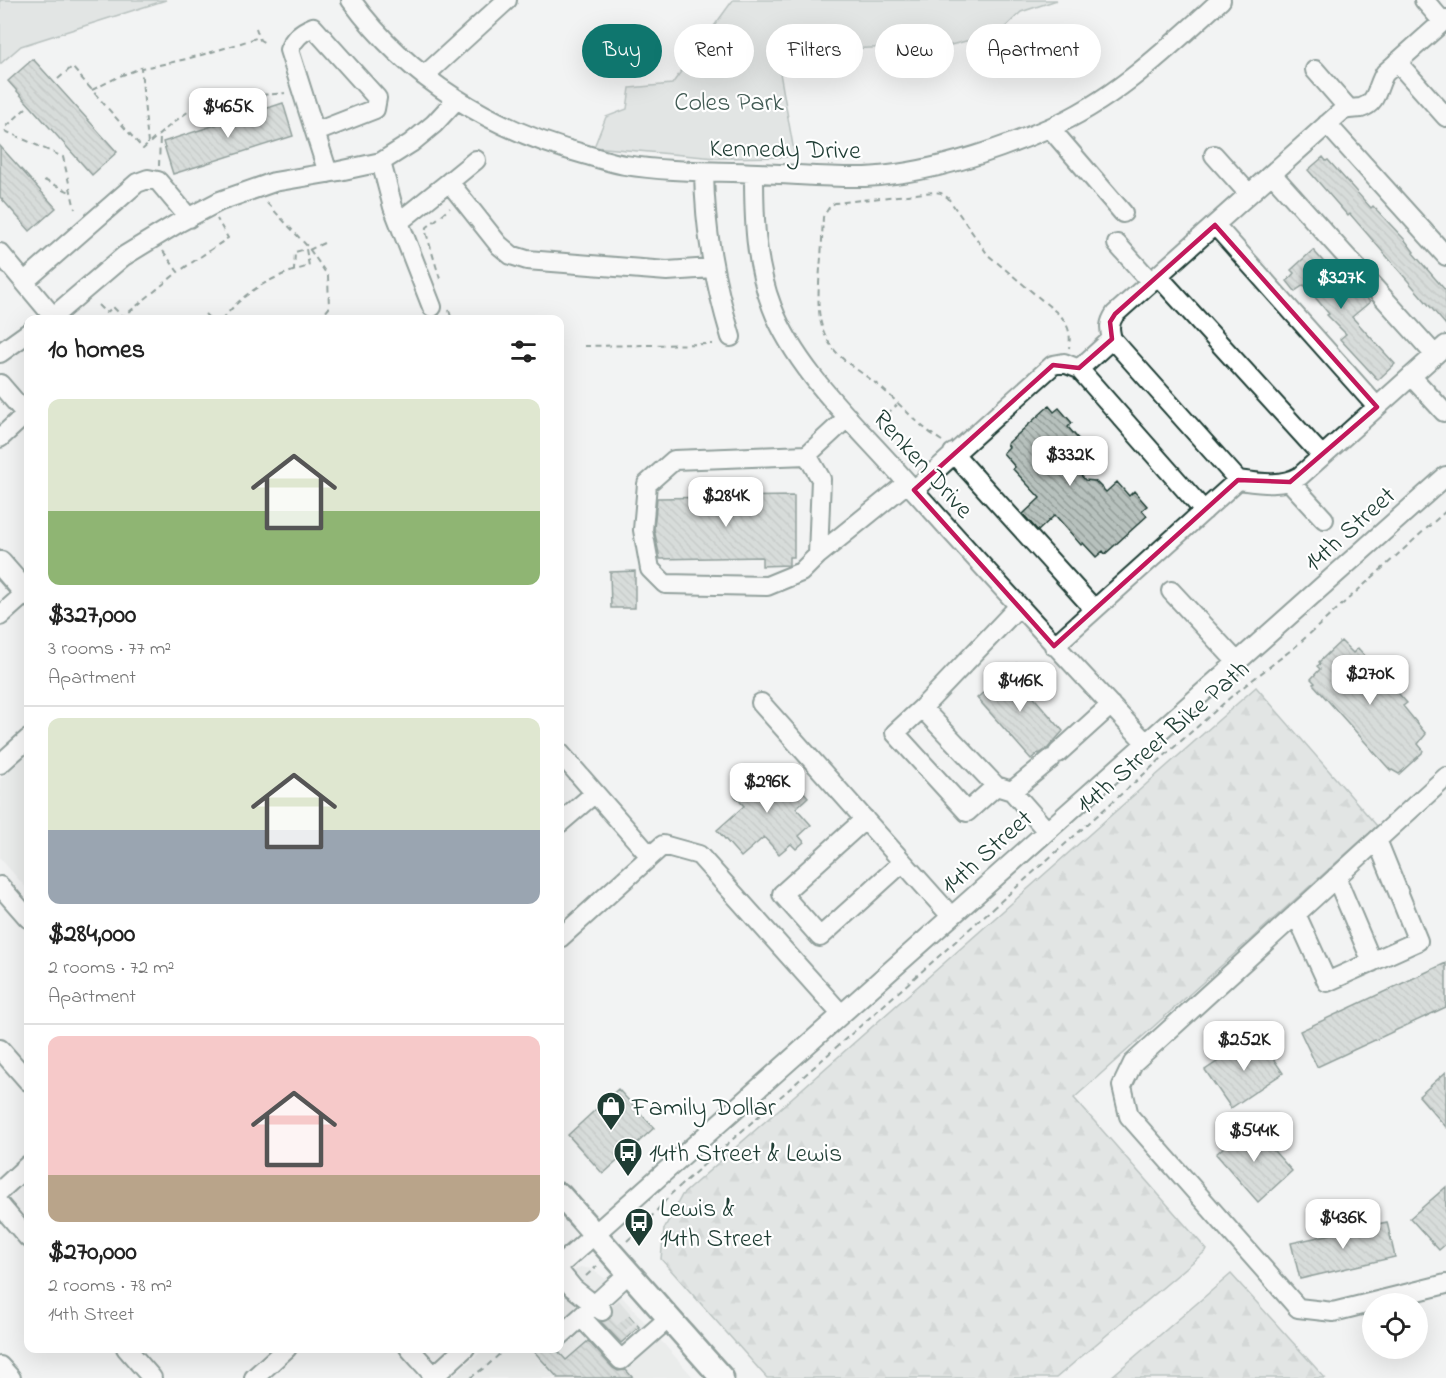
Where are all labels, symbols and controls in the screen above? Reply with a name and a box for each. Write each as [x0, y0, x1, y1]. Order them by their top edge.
chip: Buy [582, 24, 662, 78]
chip: Rent [674, 24, 754, 78]
chip: Filters [766, 24, 863, 78]
chip: New [875, 24, 954, 78]
chip: Apartment [966, 24, 1101, 78]
park label: Coles Park [674, 85, 784, 123]
pin: $465K [186, 88, 270, 139]
text: $465K [203, 93, 253, 122]
street label: Kennedy Drive [709, 131, 861, 171]
pin: $327K [1299, 259, 1383, 310]
text: $327K [1317, 264, 1365, 293]
text: 10 homes [48, 332, 145, 370]
icon: filters [507, 335, 540, 368]
street label: Renken Drive [862, 402, 981, 528]
pin: $332K [1028, 436, 1112, 487]
icon: home [240, 438, 348, 546]
text: $332K [1046, 441, 1094, 470]
pin: $284K [684, 477, 768, 528]
street label: 14th Street [1297, 478, 1406, 582]
text: $284K [702, 482, 750, 511]
text: $327,000 [48, 597, 136, 635]
text: 3 rooms · 77 m² [48, 635, 171, 664]
street label: 14th Street Bike Path [1069, 652, 1259, 824]
pin: $270K [1328, 655, 1412, 706]
text: $270K [1346, 660, 1394, 689]
pin: $416K [978, 662, 1062, 713]
text: Apartment [48, 664, 136, 693]
text: $416K [997, 667, 1043, 696]
icon: home [240, 757, 348, 865]
pin: $296K [725, 763, 809, 814]
text: $296K [744, 768, 790, 797]
street label: 14th Street [934, 801, 1043, 905]
text: $284,000 [48, 916, 135, 954]
text: 2 rooms · 72 m² [48, 954, 175, 983]
text: Apartment [48, 983, 136, 1012]
pin: $252K [1202, 1021, 1286, 1072]
text: $252K [1217, 1026, 1271, 1055]
icon: home [240, 1075, 348, 1183]
shop icon: Family Dollar [595, 1090, 627, 1132]
place label: Family Dollar [631, 1090, 777, 1128]
pin: $544K [1212, 1112, 1296, 1163]
text: $544K [1229, 1117, 1279, 1146]
bus stop icon: 14th Street & Lewis [612, 1136, 644, 1178]
place label: 14th Street & Lewis [649, 1136, 842, 1174]
place label: Lewis & 14th Street [660, 1191, 772, 1259]
pin: $436K [1301, 1199, 1385, 1250]
text: $436K [1319, 1204, 1367, 1233]
bus stop icon: Lewis & 14th Street [623, 1206, 655, 1248]
text: $270,000 [48, 1234, 137, 1272]
text: 2 rooms · 78 m² [48, 1272, 172, 1301]
map controls [1362, 1293, 1428, 1359]
button: locate [1362, 1293, 1428, 1359]
text: 14th Street [48, 1301, 134, 1330]

